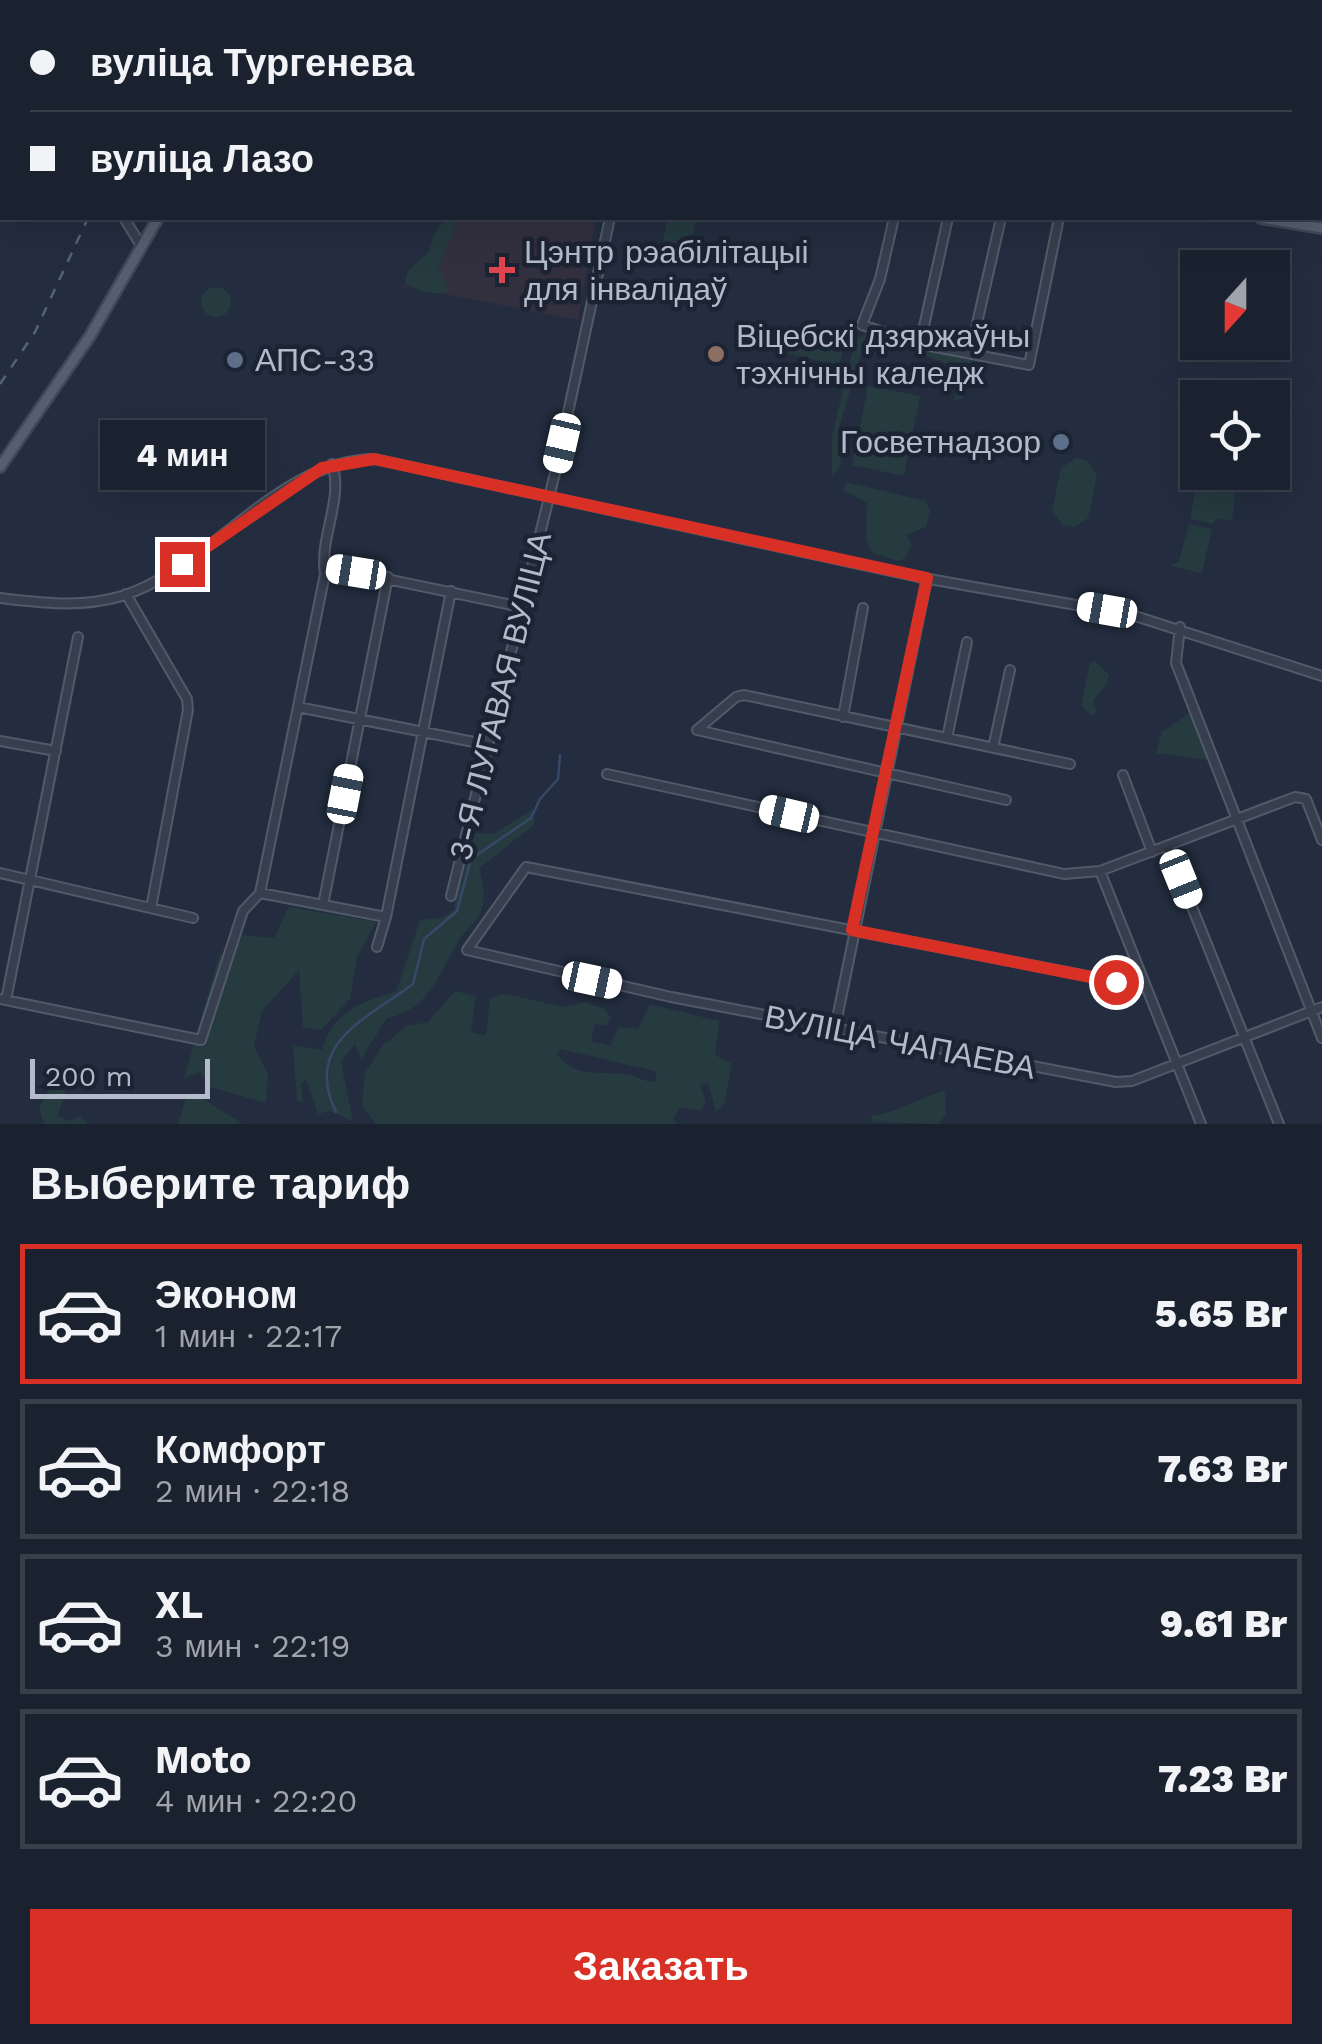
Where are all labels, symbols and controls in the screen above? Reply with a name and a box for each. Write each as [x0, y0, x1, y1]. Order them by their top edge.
text: вуліца Тургенева [90, 41, 414, 85]
text: вуліца Лазо [90, 137, 314, 181]
place label: Цэнтр рэабілітацыі для інвалідаў [524, 233, 809, 308]
north arrow [1180, 250, 1290, 360]
map controls [1180, 250, 1290, 490]
marker: Цэнтр рэабілітацыі для інвалідаў [489, 257, 515, 283]
place label: Віцебскі дзяржаўны тэхнічны каледж [736, 317, 1030, 392]
place label: АПС-33 [255, 341, 375, 379]
marker: Віцебскі дзяржаўны тэхнічны каледж [705, 343, 727, 365]
marker: АПС-33 [224, 349, 246, 371]
button: locate [1180, 380, 1290, 490]
car [541, 410, 583, 476]
callout: 4 мин [100, 419, 264, 489]
place label: Госветнадзор [840, 423, 1041, 461]
marker: Госветнадзор [1050, 431, 1072, 453]
text: 4 мин [136, 436, 229, 474]
street label: 3-Я ЛУГАВАЯ ВУЛІЦА [441, 527, 559, 864]
route end [160, 542, 205, 587]
car [324, 552, 388, 592]
car [1075, 590, 1139, 630]
car [325, 762, 365, 826]
car [756, 793, 822, 835]
car [1156, 846, 1206, 912]
car [560, 959, 624, 1001]
route start [1094, 960, 1139, 1005]
street label: ВУЛІЦА ЧАПАЕВА [761, 997, 1039, 1087]
scale bar [30, 1054, 210, 1098]
text: 200 m [45, 1060, 132, 1093]
text: Выберите тариф [30, 1157, 410, 1210]
icon: car [35, 1269, 125, 1359]
text: Эконом [155, 1273, 298, 1317]
text: 5.65 Br [1155, 1292, 1287, 1336]
text: 1 мин · 22:17 [155, 1317, 342, 1355]
icon: car [35, 1424, 125, 1514]
text: Комфорт [155, 1428, 326, 1472]
text: 7.63 Br [1158, 1447, 1287, 1491]
text: 2 мин · 22:18 [155, 1472, 350, 1510]
icon: car [35, 1579, 125, 1669]
text: XL [155, 1583, 203, 1627]
text: 9.61 Br [1160, 1602, 1287, 1646]
text: 3 мин · 22:19 [155, 1627, 350, 1665]
icon: car [35, 1734, 125, 1824]
text: Moto [155, 1738, 251, 1782]
text: 7.23 Br [1158, 1757, 1287, 1801]
text: 4 мин · 22:20 [155, 1782, 357, 1820]
button: Заказать [30, 1909, 1292, 2024]

